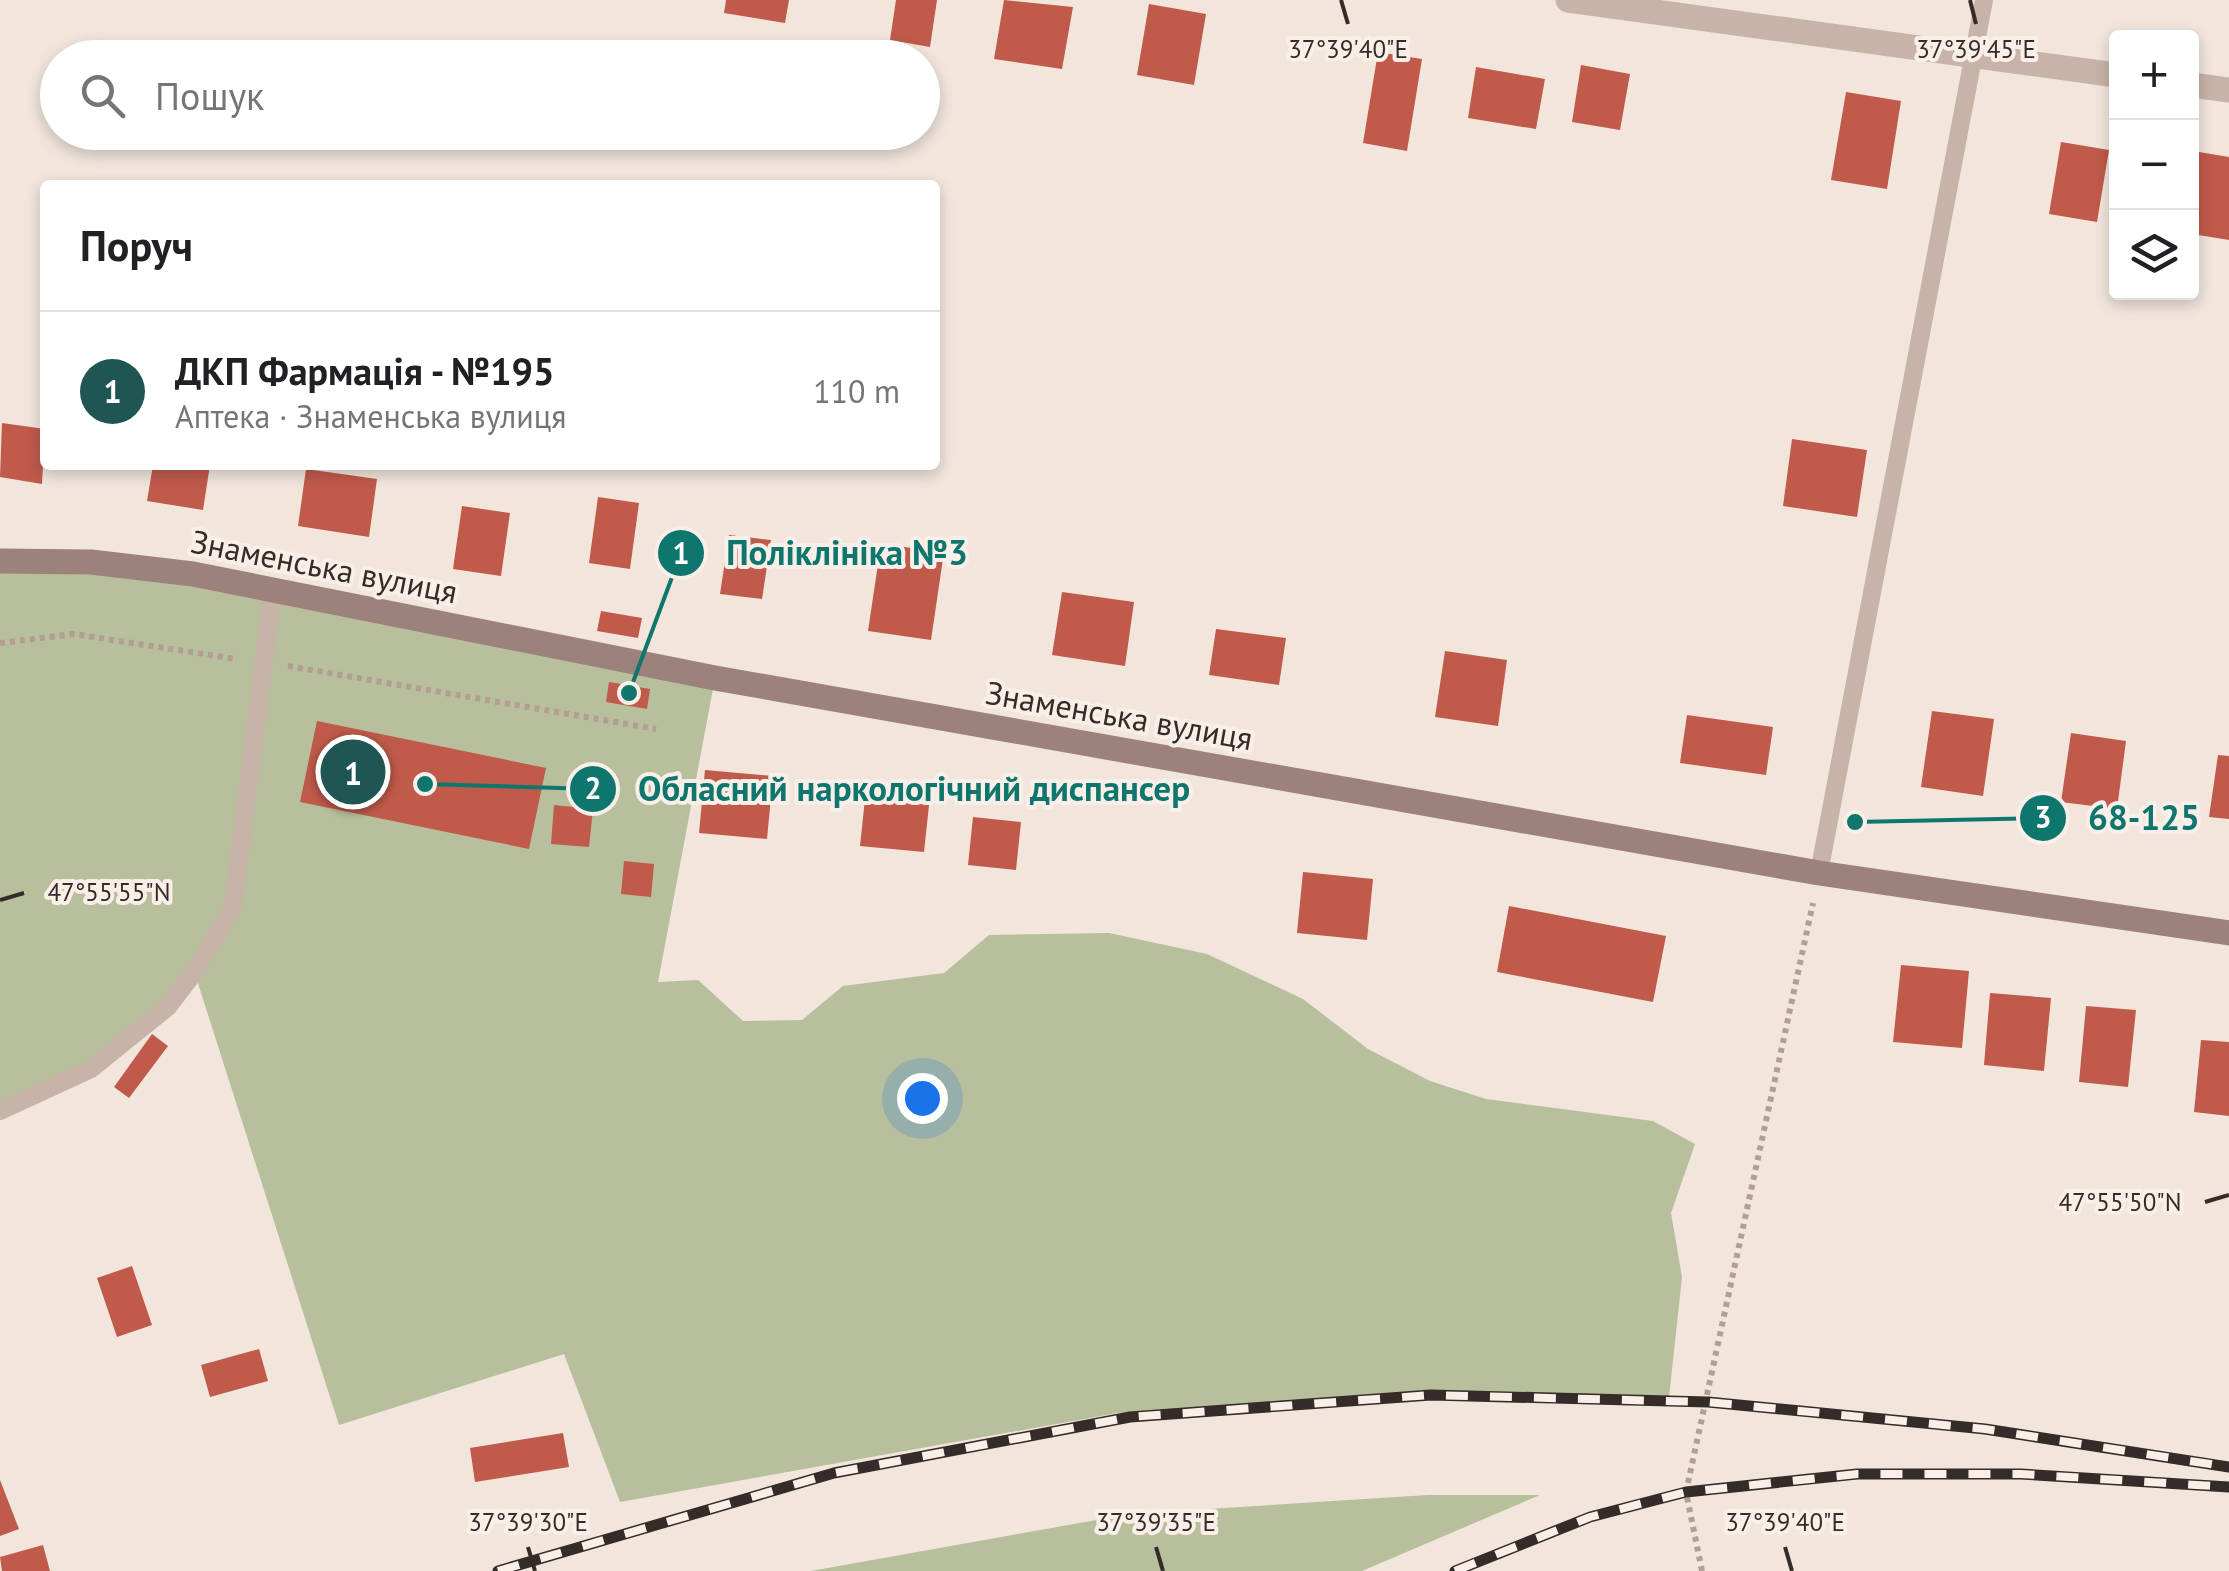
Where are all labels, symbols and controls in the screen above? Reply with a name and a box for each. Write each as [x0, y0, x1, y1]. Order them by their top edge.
map controls [2109, 30, 2199, 300]
button: + [2109, 30, 2199, 120]
text: 37°39'40"E [1288, 33, 1408, 65]
text: 37°39'45"E [1916, 33, 2036, 65]
search box [40, 40, 940, 150]
icon: search [75, 68, 130, 123]
text: Пошук [155, 71, 264, 120]
button: − [2109, 120, 2199, 210]
button: layers [2109, 210, 2199, 300]
text: Поруч [80, 218, 193, 273]
text: ДКП Фармація - №195 [175, 346, 555, 395]
text: 1 [103, 370, 122, 412]
text: 110 m [813, 370, 900, 412]
text: Аптека · Знаменська вулиця [175, 395, 567, 437]
street label: Знаменська вулиця [187, 520, 461, 612]
callout: Поліклініка №3 [656, 521, 988, 586]
text: Поліклініка №3 [726, 529, 968, 575]
text: 1 [672, 533, 690, 572]
street label: Знаменська вулиця [982, 671, 1256, 759]
pin: 1 [320, 734, 386, 810]
callout: Обласний наркологічний диспансер [568, 756, 1210, 821]
text: Обласний наркологічний диспансер [638, 765, 1190, 811]
text: 2 [584, 768, 602, 807]
callout: 68-125 [2018, 785, 2220, 850]
text: 68-125 [2088, 794, 2200, 840]
text: 3 [2034, 797, 2052, 836]
text: 47°55'55"N [47, 876, 171, 908]
your location [897, 1073, 948, 1124]
text: 47°55'50"N [2058, 1186, 2182, 1218]
text: 37°39'30"E [468, 1506, 588, 1538]
text: 37°39'35"E [1096, 1506, 1216, 1538]
text: 37°39'40"E [1725, 1506, 1845, 1538]

